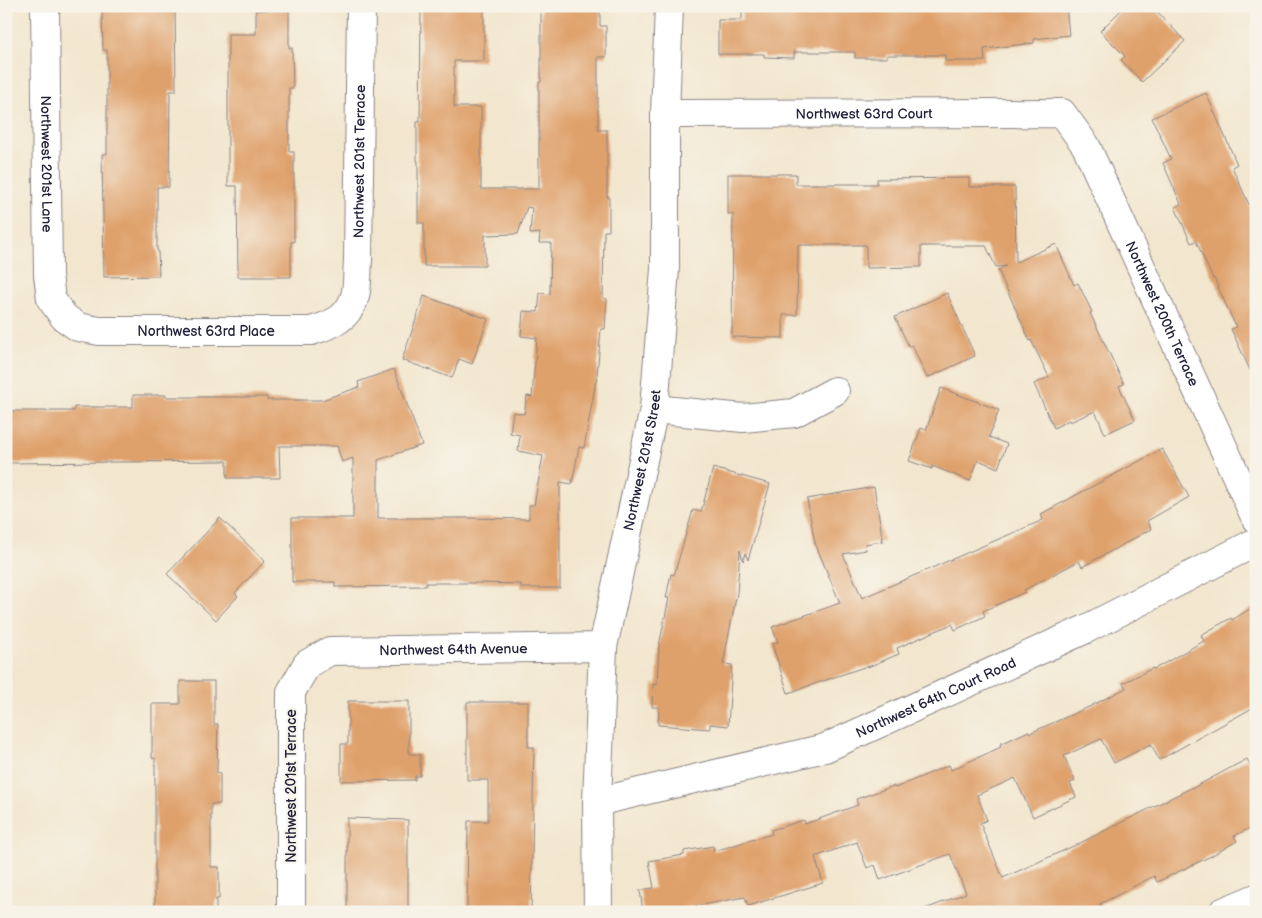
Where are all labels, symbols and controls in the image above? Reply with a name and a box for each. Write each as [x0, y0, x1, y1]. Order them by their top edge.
street label: Northwest 201st Terrace [350, 85, 369, 238]
street label: Northwest 201st Lane [37, 95, 56, 233]
street label: Northwest 63rd Court [795, 105, 933, 122]
street label: Northwest 200th Terrace [1122, 239, 1203, 389]
street label: Northwest 63rd Place [137, 323, 275, 340]
street label: Northwest 201st Street [620, 388, 664, 532]
street label: Northwest 64th Avenue [379, 640, 528, 659]
street label: Northwest 64th Court Road [853, 654, 1018, 741]
street label: Northwest 201st Terrace [283, 709, 300, 863]

